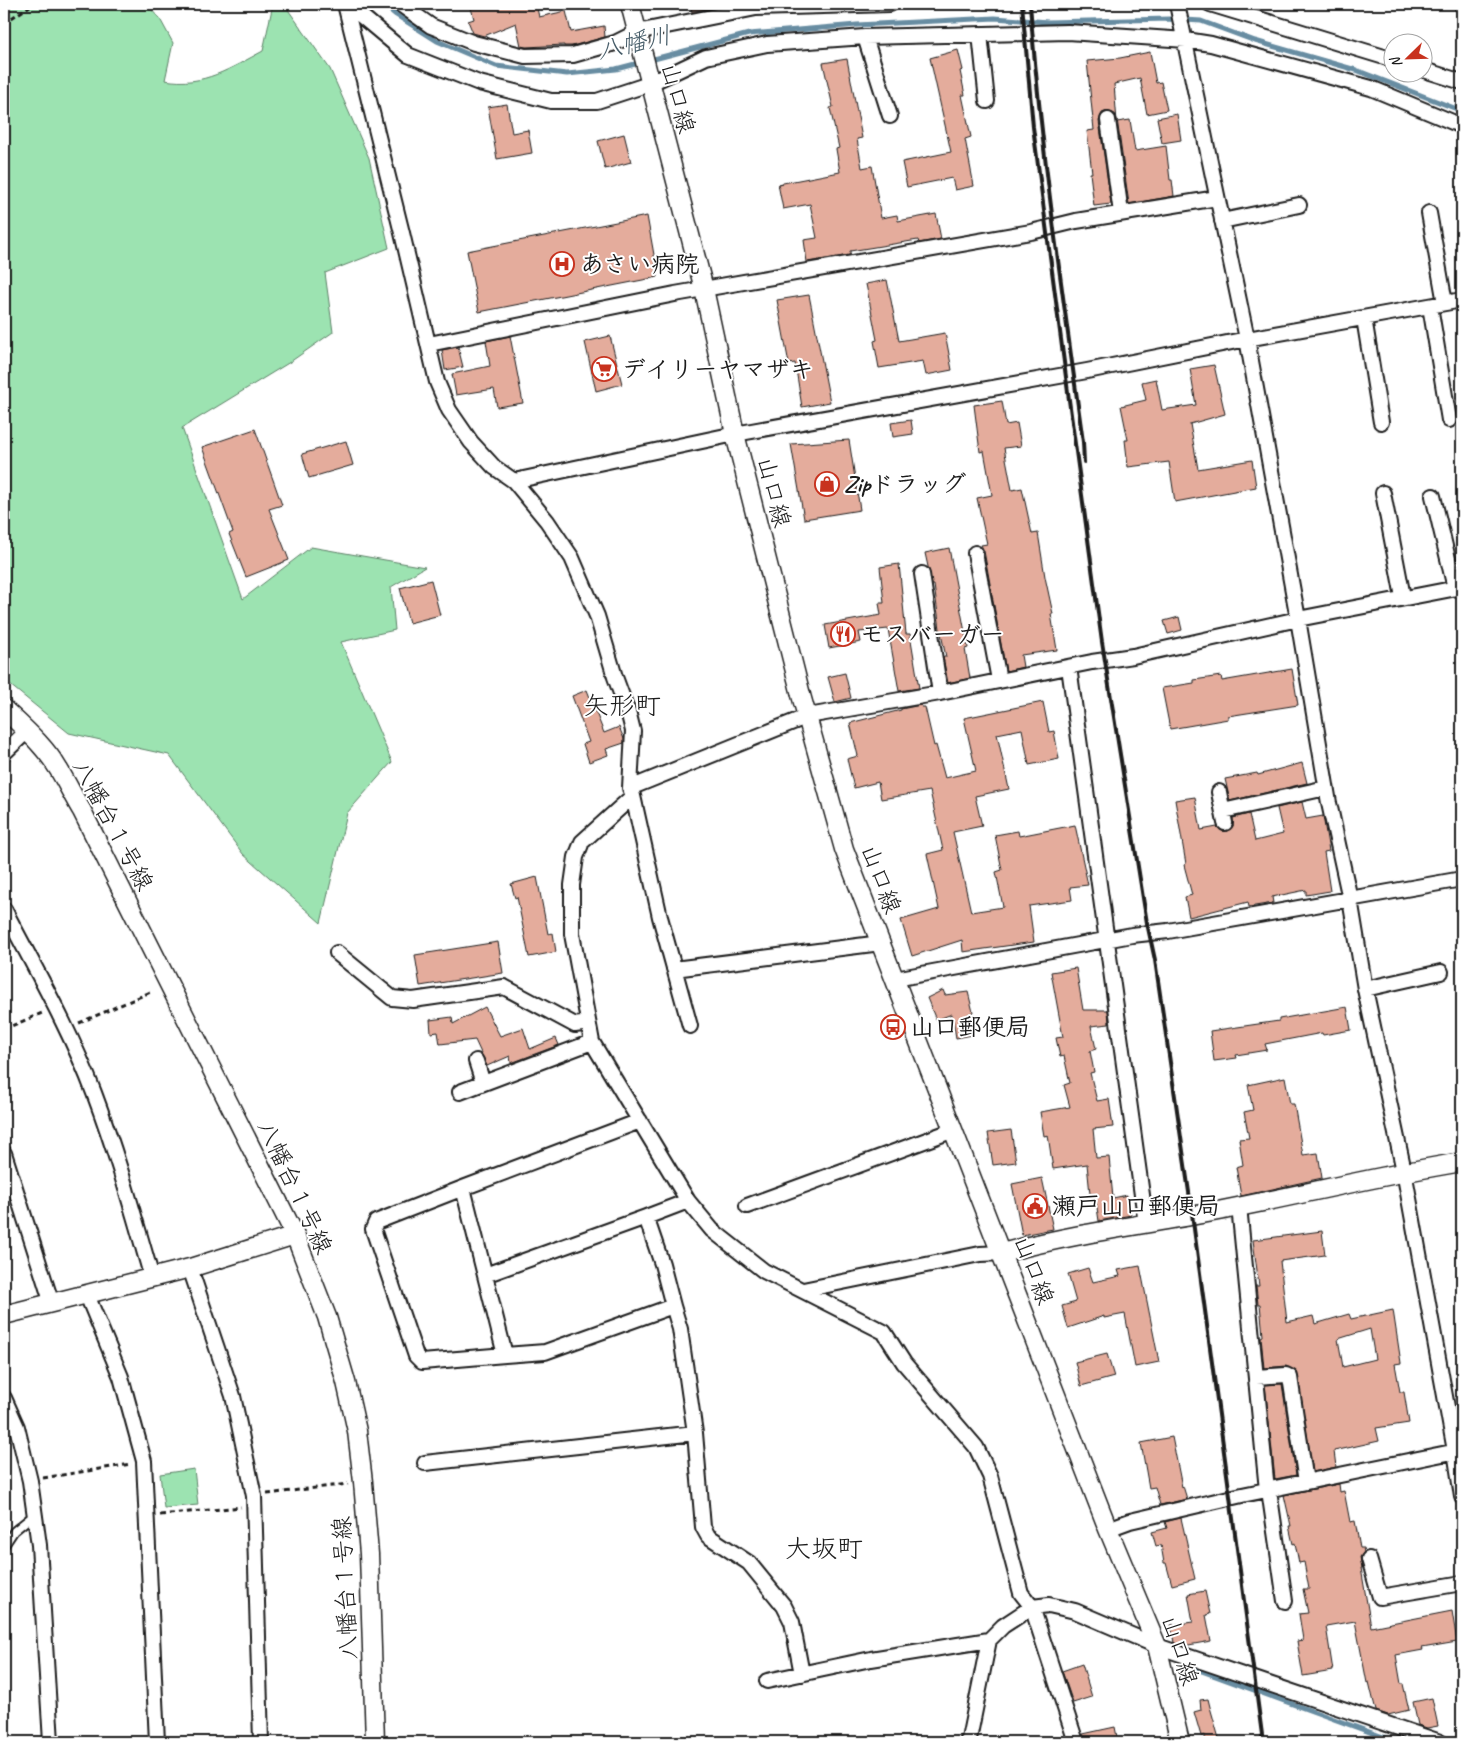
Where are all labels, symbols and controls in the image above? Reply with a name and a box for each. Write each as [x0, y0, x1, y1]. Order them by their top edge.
water label: 八幡川 [594, 19, 674, 67]
north arrow [1384, 32, 1434, 82]
text: N [1386, 53, 1406, 70]
street label: 山口線 [654, 59, 702, 137]
place label: あさい病院 [580, 249, 699, 279]
hospital icon: あさい病院 [549, 251, 575, 277]
place label: デイリーヤマザキ [622, 354, 814, 384]
supermarket icon: デイリーヤマザキ [591, 356, 617, 382]
street label: 山口線 [751, 453, 797, 531]
place label: Zipドラッグ [844, 469, 966, 499]
shop icon: Zipドラッグ [814, 471, 840, 497]
place label: モスバーガー [860, 619, 1004, 649]
restaurant icon: モスバーガー [830, 621, 856, 647]
district label: 矢形町 [583, 689, 661, 722]
street label: 八幡台１号線 [66, 754, 160, 896]
street label: 山口線 [854, 840, 908, 918]
place label: 山口郵便局 [910, 1012, 1030, 1042]
bus stop icon: 山口郵便局 [880, 1014, 906, 1040]
street label: 八幡台１号線 [251, 1115, 339, 1259]
place label: 瀬戸山口郵便局 [1052, 1191, 1220, 1221]
public building icon: 瀬戸山口郵便局 [1022, 1193, 1048, 1219]
street label: 山口線 [1007, 1231, 1061, 1309]
street label: 八幡台１号線 [326, 1515, 364, 1661]
district label: 大坂町 [785, 1532, 863, 1565]
street label: 山口線 [1155, 1611, 1205, 1689]

